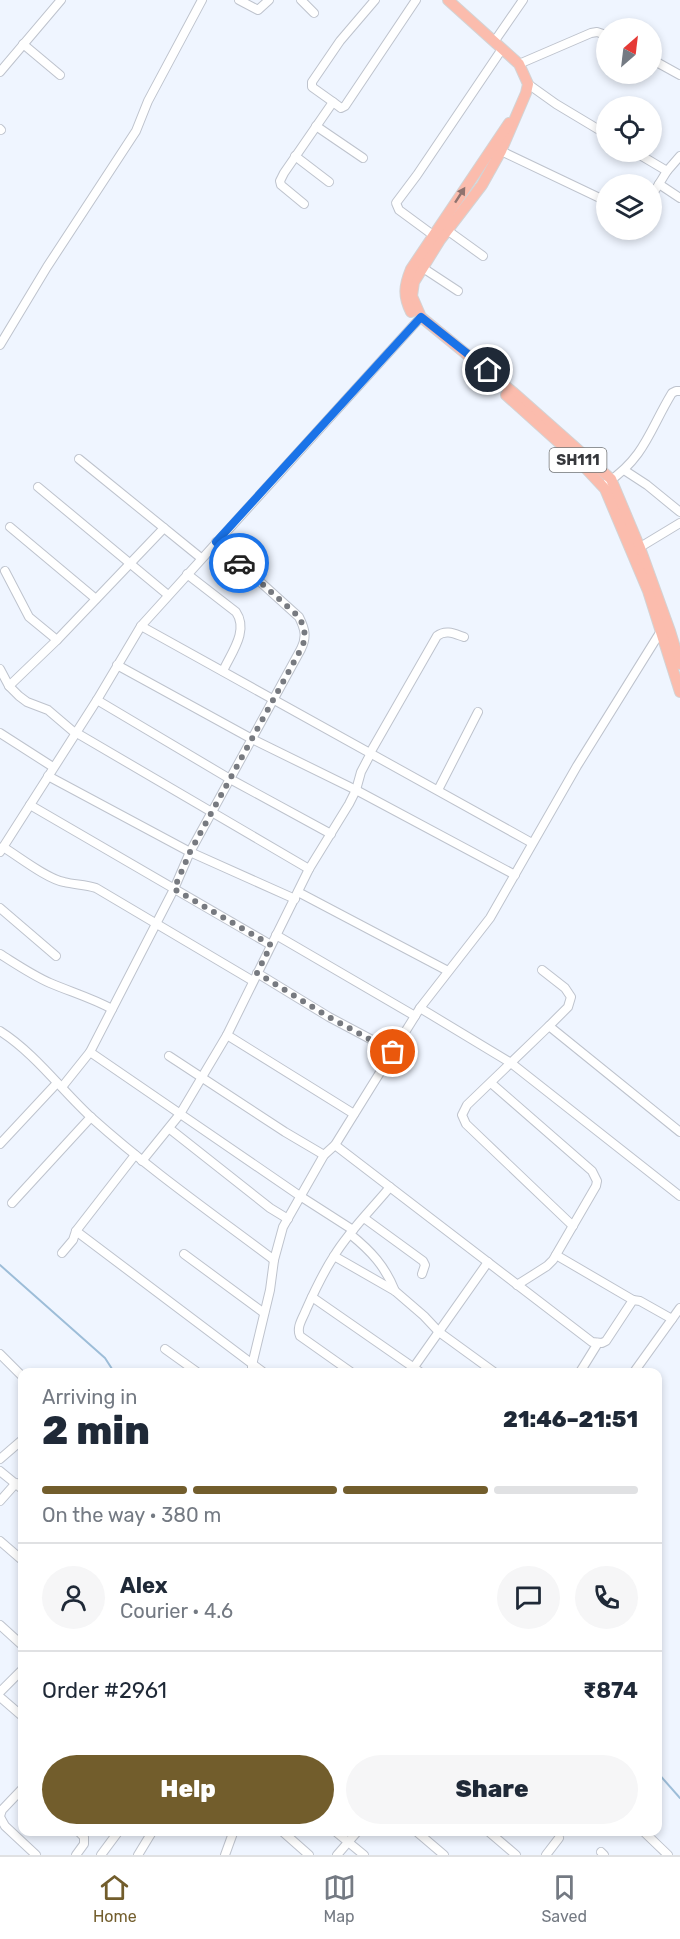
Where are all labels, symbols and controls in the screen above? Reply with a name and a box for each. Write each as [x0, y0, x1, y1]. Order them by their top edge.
north arrow [596, 18, 662, 84]
map controls [596, 18, 662, 240]
button: locate [596, 96, 662, 162]
button: layers [596, 174, 662, 240]
one-way arrow [454, 187, 465, 203]
pin [462, 344, 513, 395]
icon: home [471, 353, 504, 386]
road number: SH111 [550, 448, 606, 472]
courier [209, 533, 269, 593]
icon: car [223, 547, 256, 580]
pin [367, 1026, 418, 1077]
icon: bag [376, 1035, 409, 1068]
text: Arriving in [42, 1385, 137, 1409]
text: 21:46–21:51 [503, 1406, 638, 1433]
text: 2 min [42, 1408, 150, 1454]
text: On the way · 380 m [42, 1503, 221, 1527]
button: person [42, 1566, 105, 1629]
button: chat [497, 1566, 560, 1629]
button: phone [575, 1566, 638, 1629]
text: Alex [120, 1572, 168, 1599]
text: Courier · 4.6 [120, 1599, 233, 1623]
text: Order #2961 [42, 1677, 167, 1704]
text: ₹874 [583, 1677, 638, 1704]
button: Help [42, 1755, 334, 1824]
button: Share [346, 1755, 638, 1824]
tab: Home [93, 1871, 137, 1926]
tab: Map [323, 1871, 356, 1926]
tab: Saved [541, 1871, 587, 1926]

